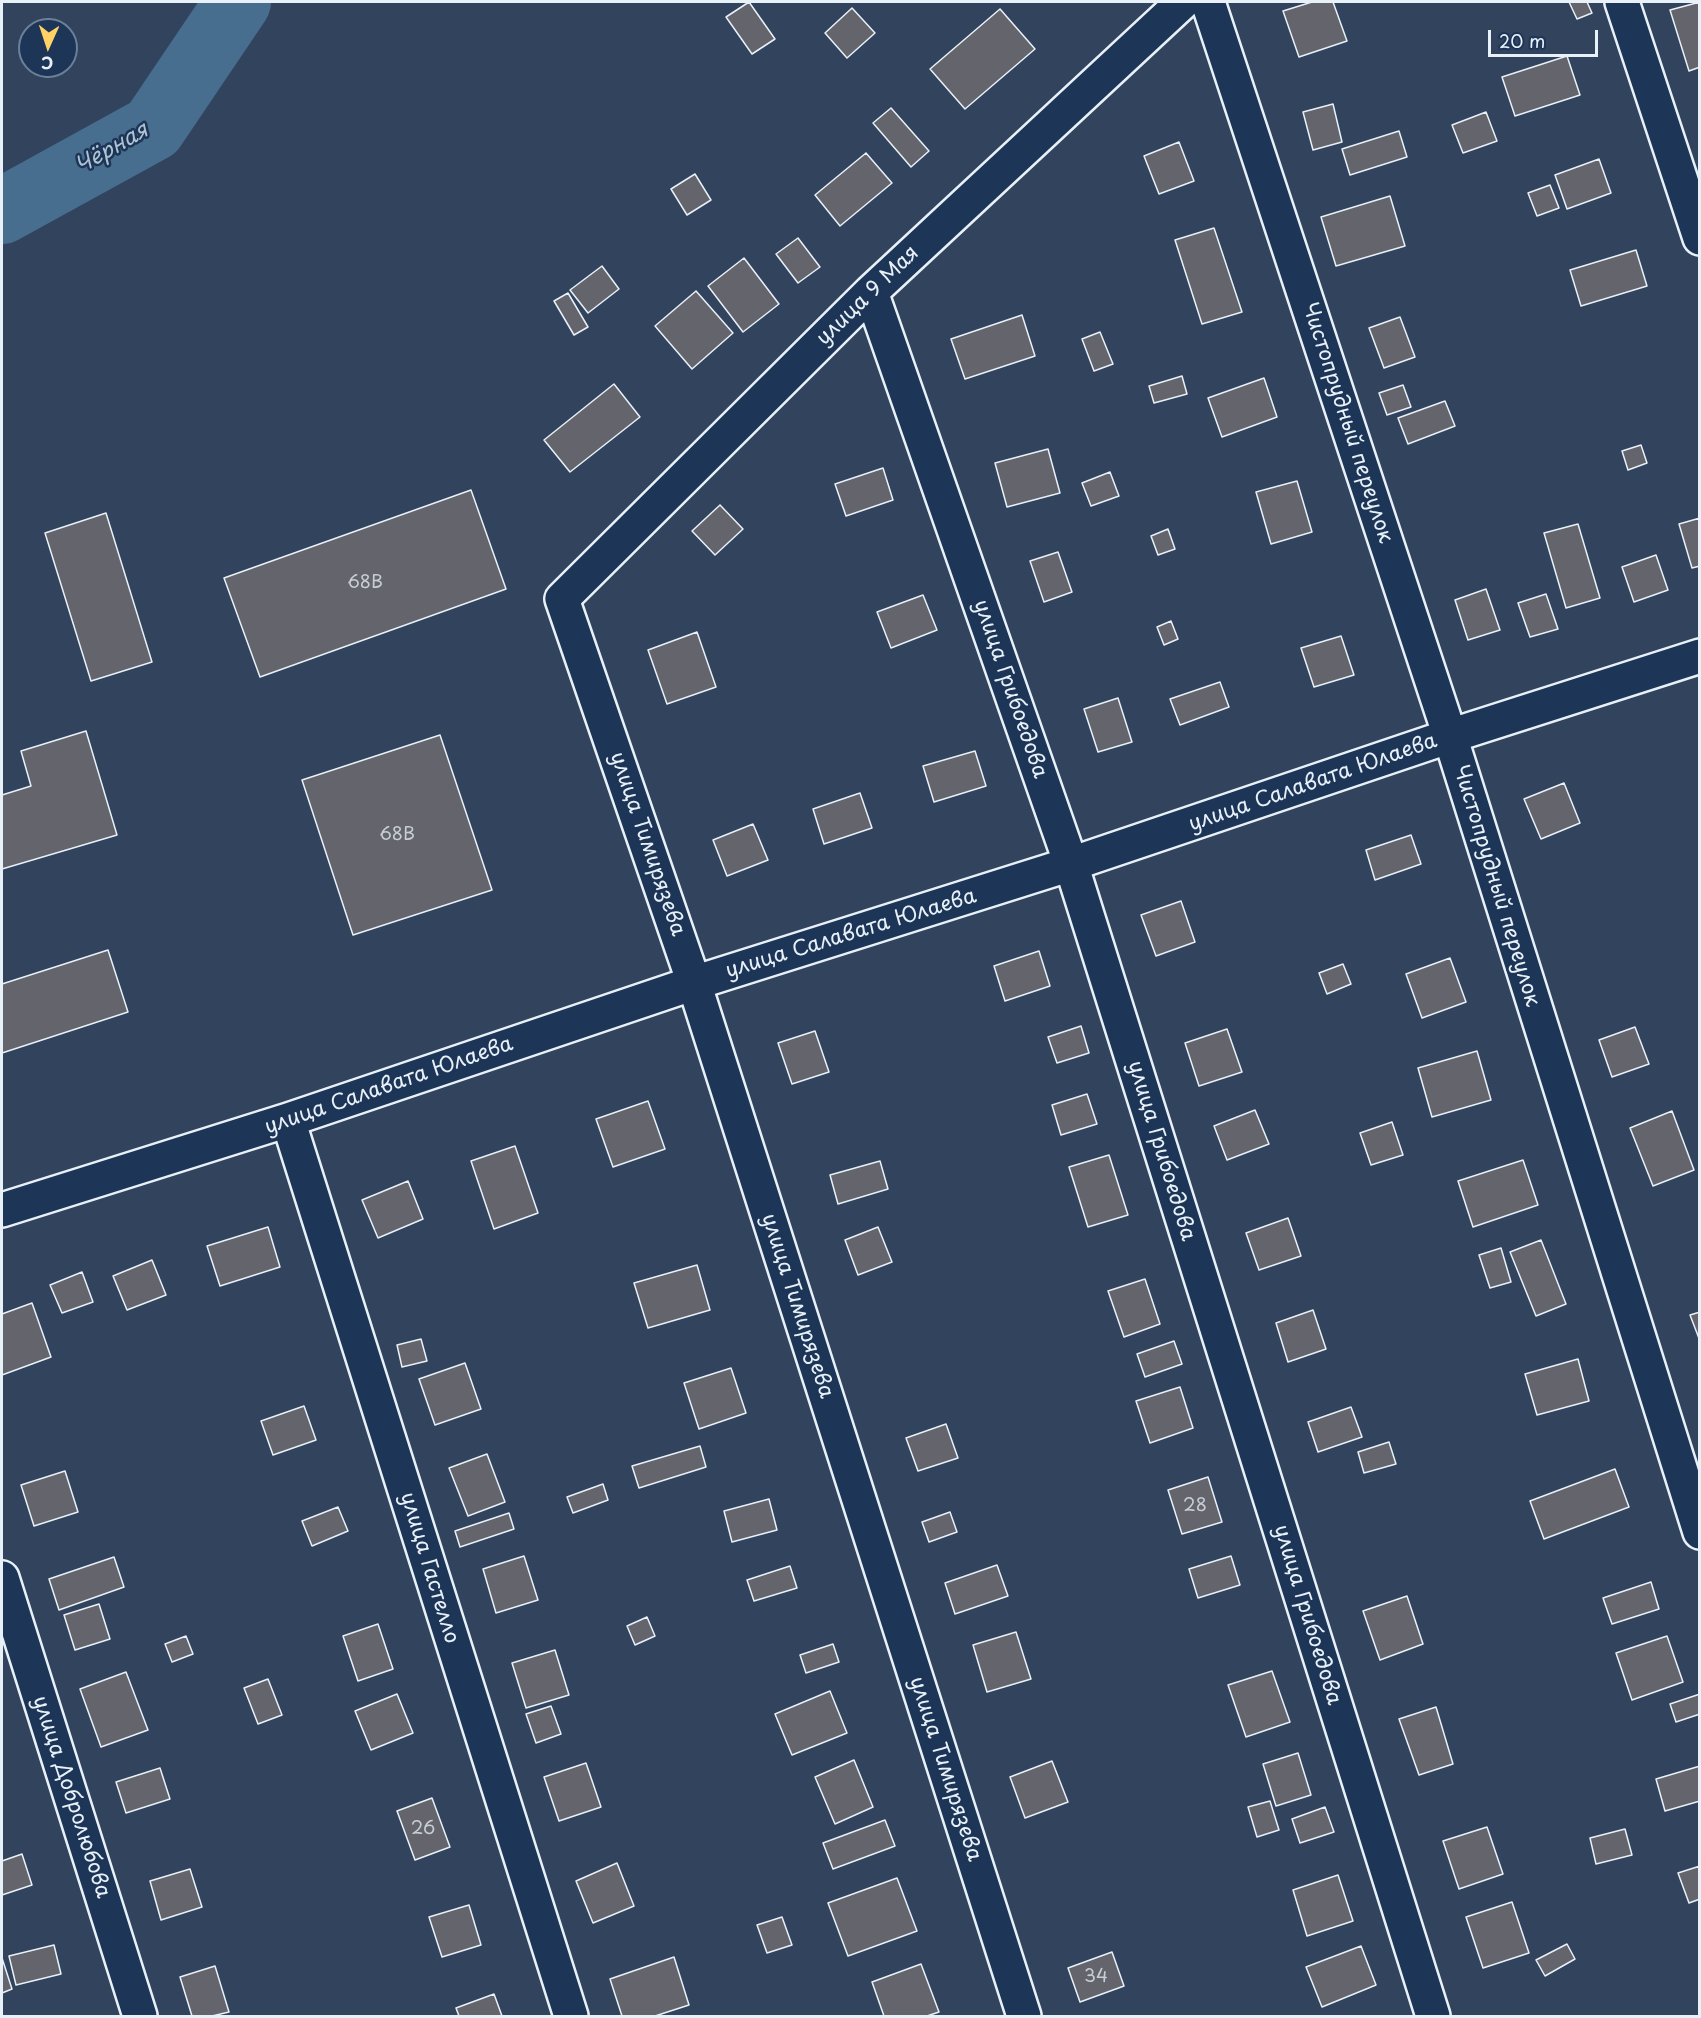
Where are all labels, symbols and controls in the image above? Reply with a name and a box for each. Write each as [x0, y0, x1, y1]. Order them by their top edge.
north arrow [18, 18, 78, 78]
scale bar [1491, 18, 1600, 56]
text: 20 m [1499, 27, 1545, 54]
text: С [41, 52, 54, 76]
water label: Чёрная [71, 118, 153, 180]
street label: улица 9 Мая [812, 241, 924, 351]
street label: Чистопрудный переулок [1296, 300, 1398, 546]
house number: 68В [347, 572, 383, 594]
street label: улица Грибоедова [968, 597, 1052, 781]
street label: улица Салавата Юлаева [1186, 729, 1440, 837]
street label: улица Тимирязева [604, 749, 690, 939]
street label: Чистопрудный переулок [1447, 762, 1545, 1010]
house number: 68В [379, 824, 415, 846]
street label: улица Салавата Юлаева [723, 884, 979, 984]
street label: улица Салавата Юлаева [262, 1032, 516, 1140]
street label: улица Грибоедова [1122, 1058, 1200, 1244]
street label: улица Тимирязева [755, 1210, 839, 1402]
street label: улица Гастелло [394, 1489, 464, 1647]
house number: 28 [1183, 1495, 1207, 1517]
street label: улица Грибоедова [1268, 1522, 1346, 1708]
street label: улица Тимирязева [903, 1673, 987, 1865]
street label: улица Добролюбова [26, 1693, 116, 1901]
house number: 26 [411, 1818, 435, 1840]
house number: 34 [1084, 1966, 1108, 1988]

